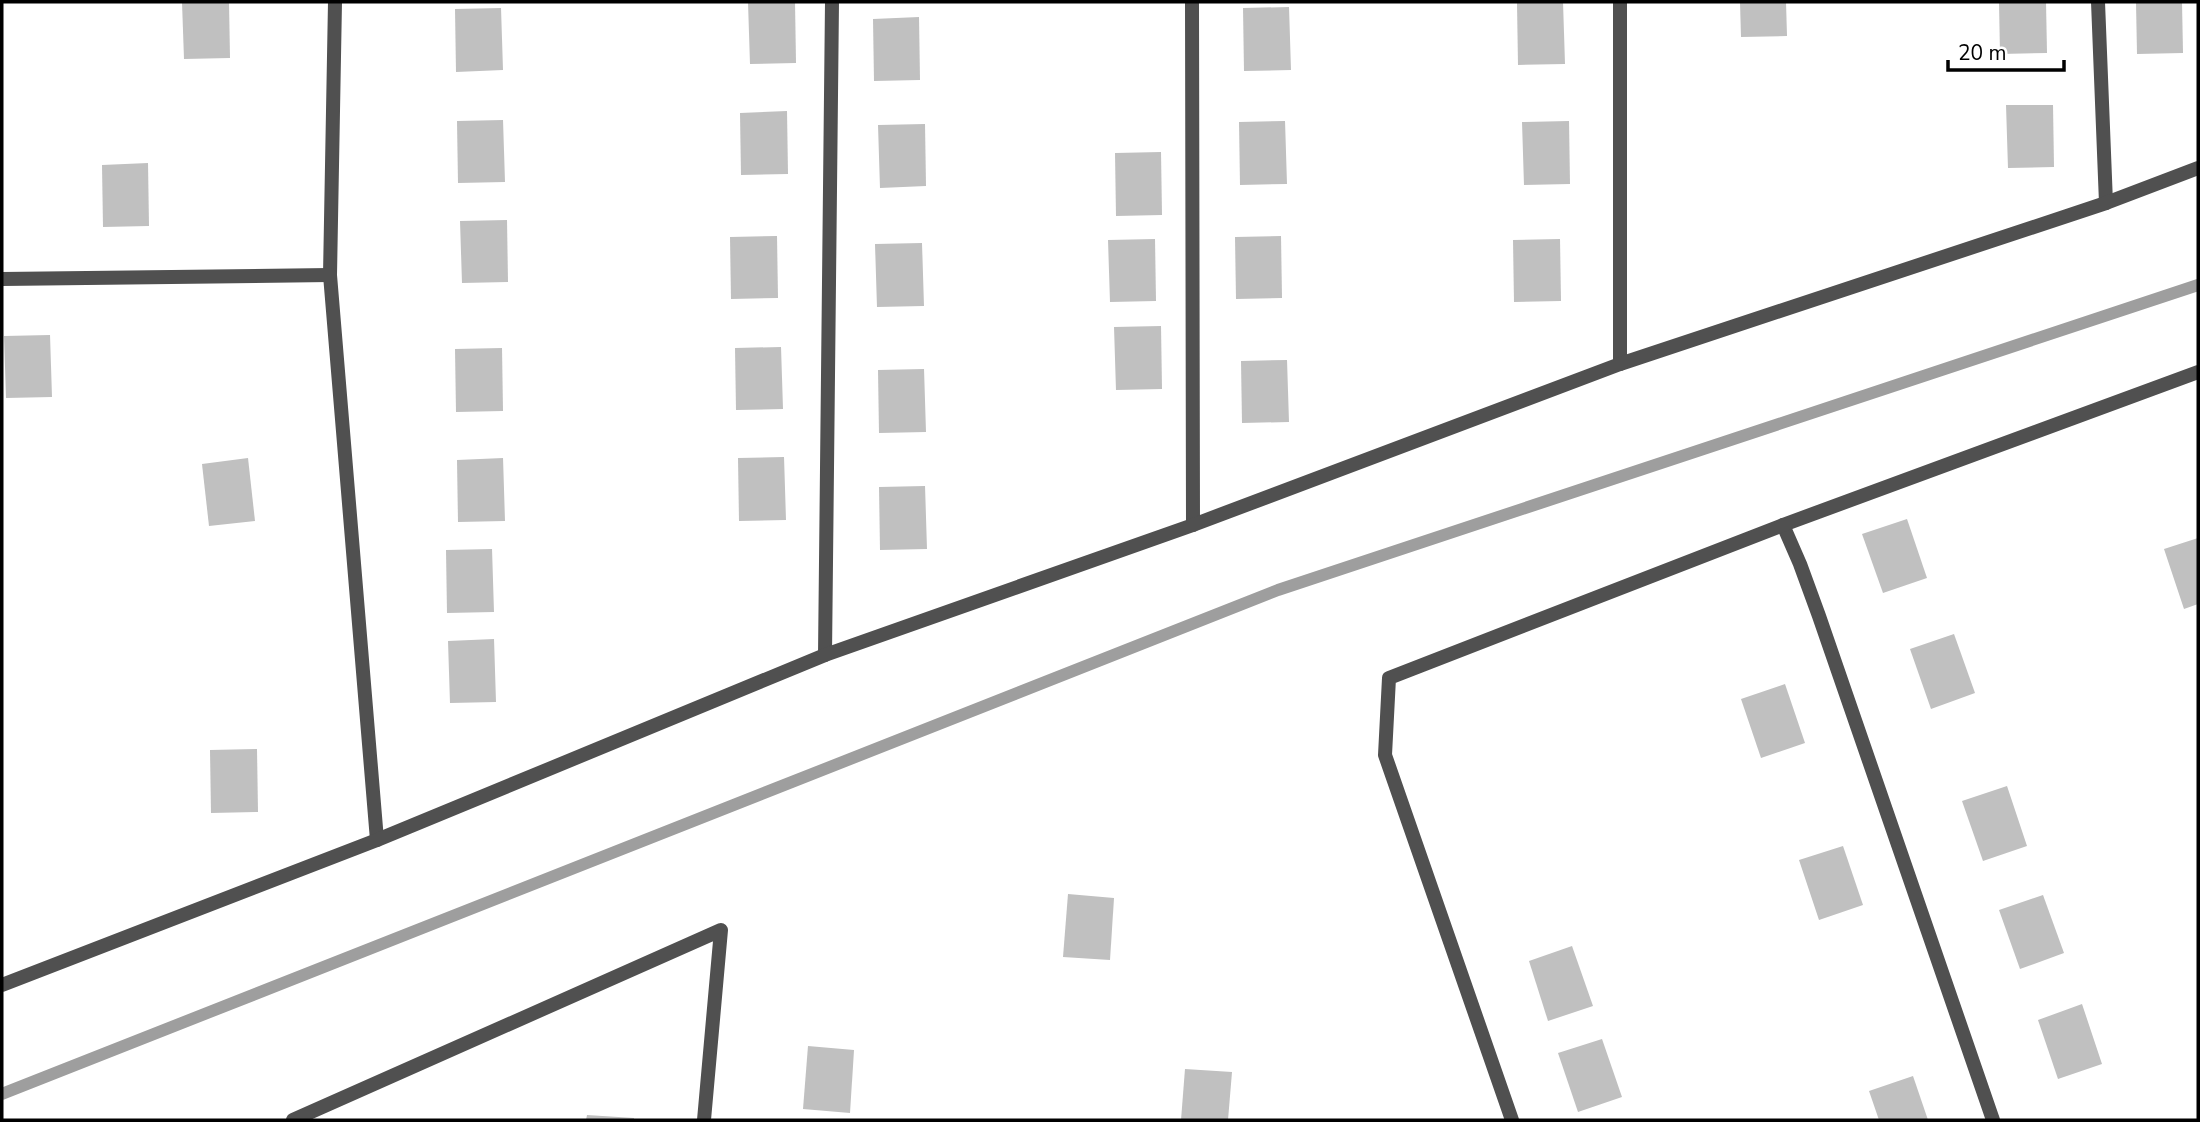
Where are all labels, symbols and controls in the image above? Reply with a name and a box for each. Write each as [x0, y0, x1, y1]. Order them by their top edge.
scale bar [1948, 28, 2064, 72]
text: 20 m [1958, 39, 2007, 67]

